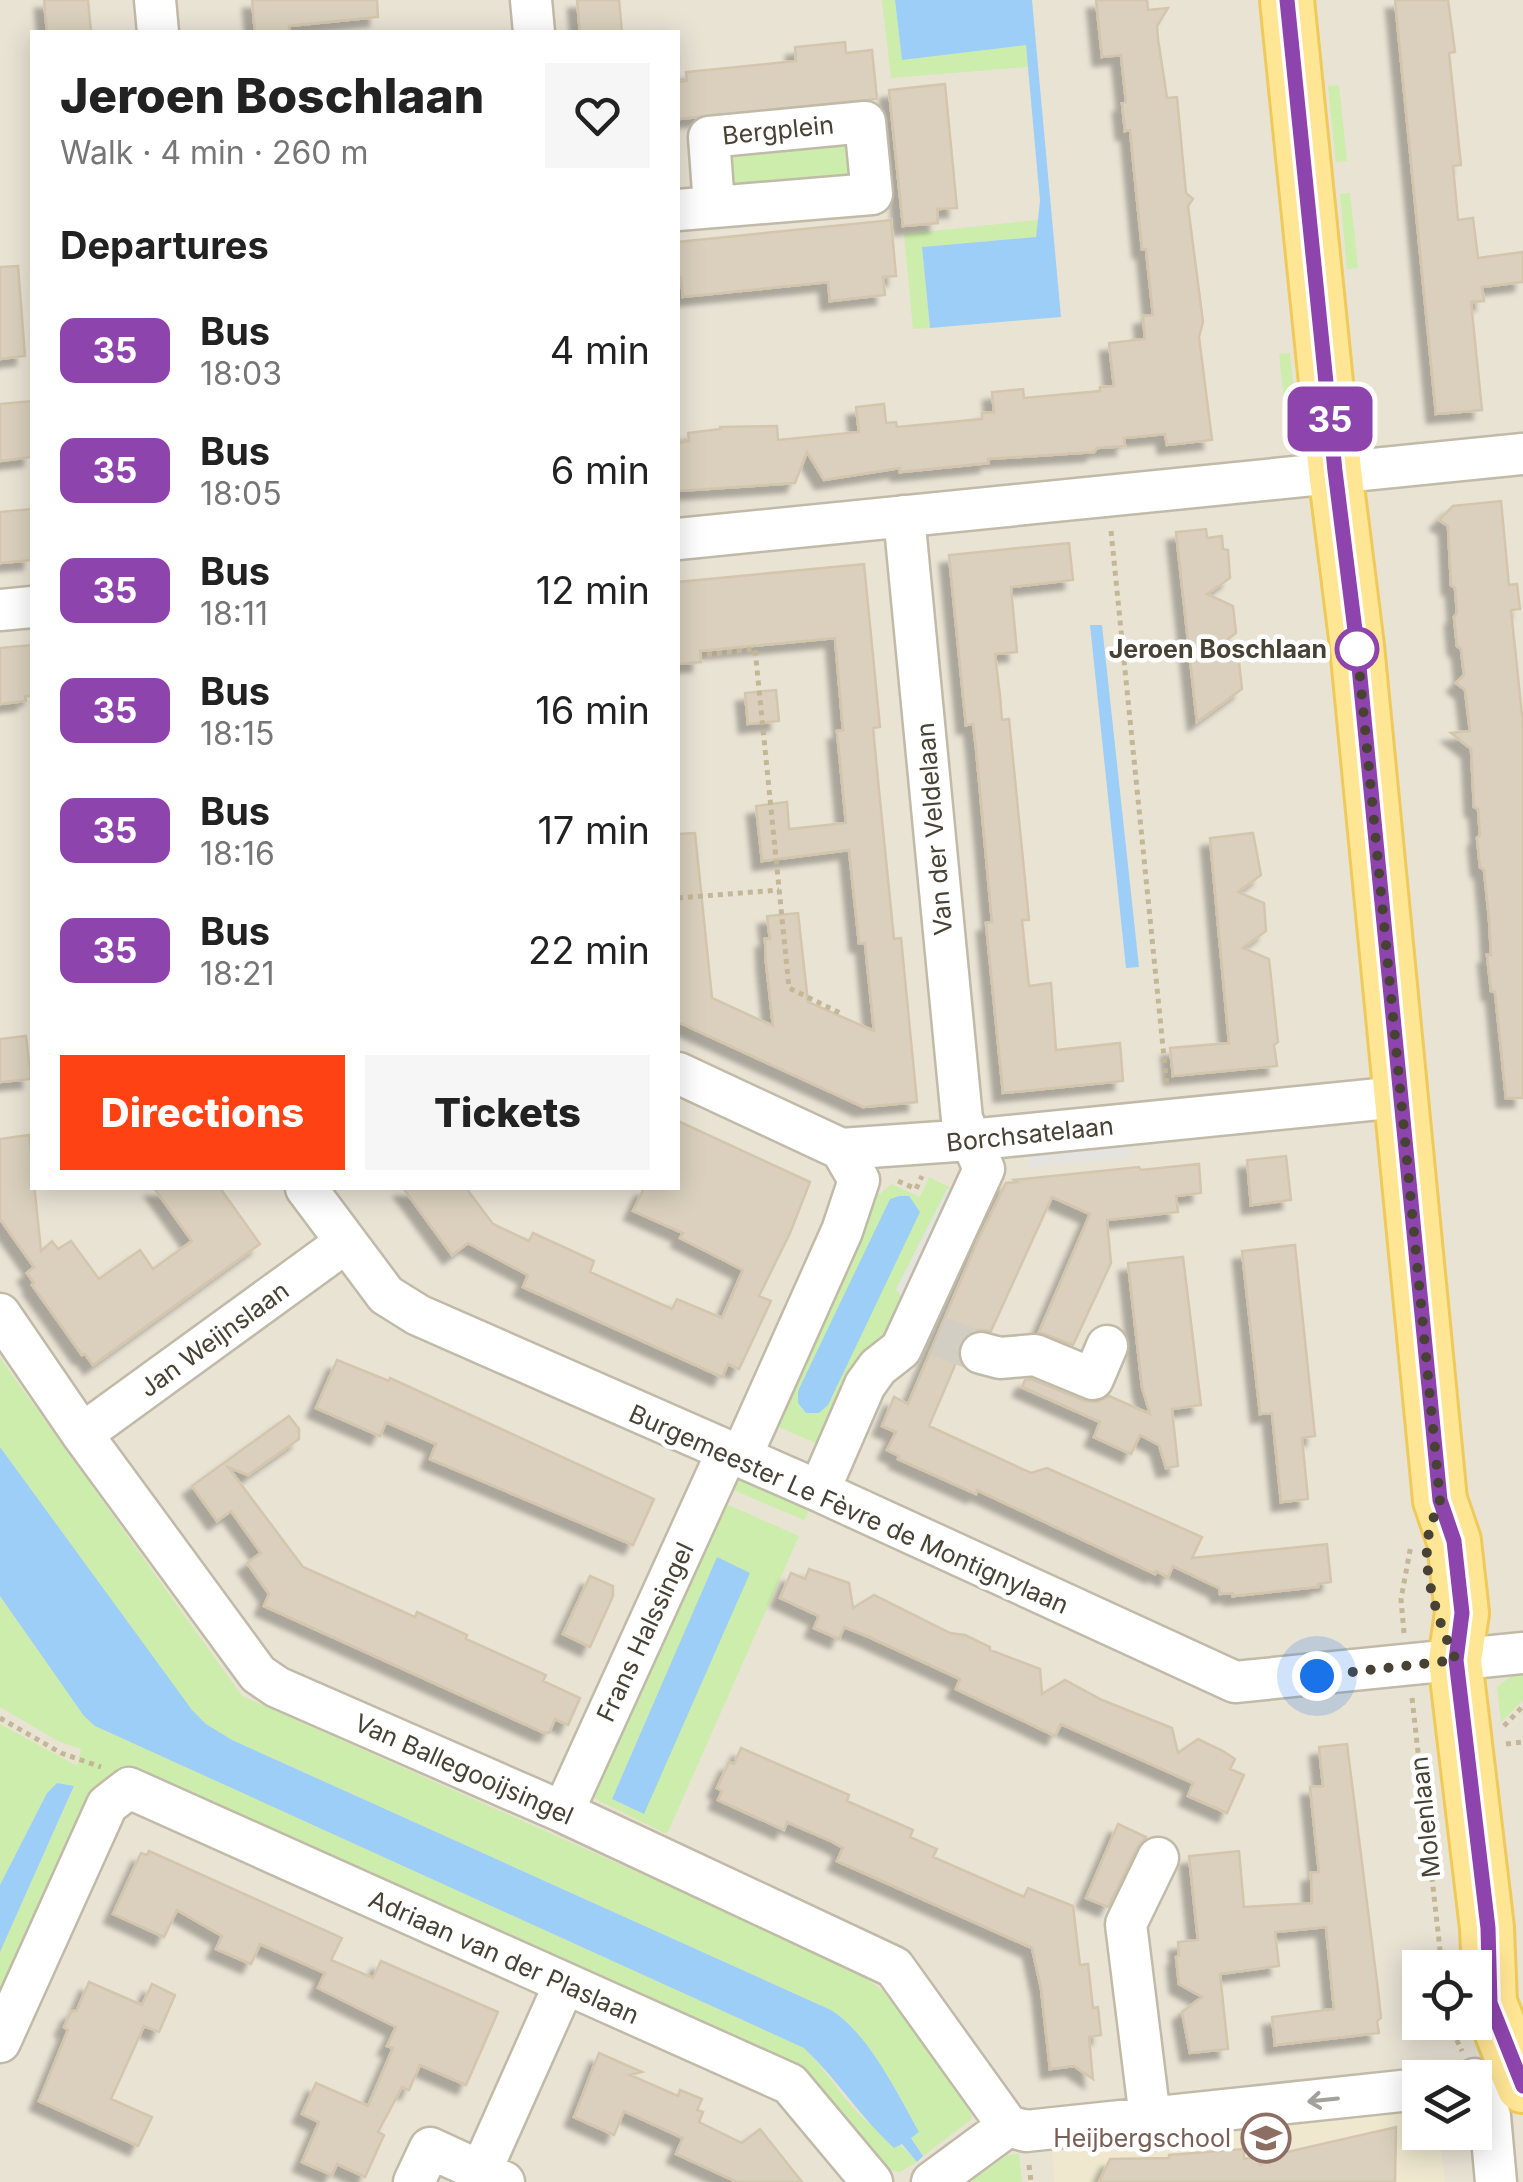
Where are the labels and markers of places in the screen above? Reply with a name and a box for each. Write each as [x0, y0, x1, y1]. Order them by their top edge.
marker: Jeroen Boschlaan [1336, 628, 1378, 670]
place label: Jeroen Boschlaan [1109, 634, 1327, 664]
school or university icon: Heijbergschool [1240, 2112, 1292, 2164]
place label: Heijbergschool [1053, 2123, 1231, 2153]

